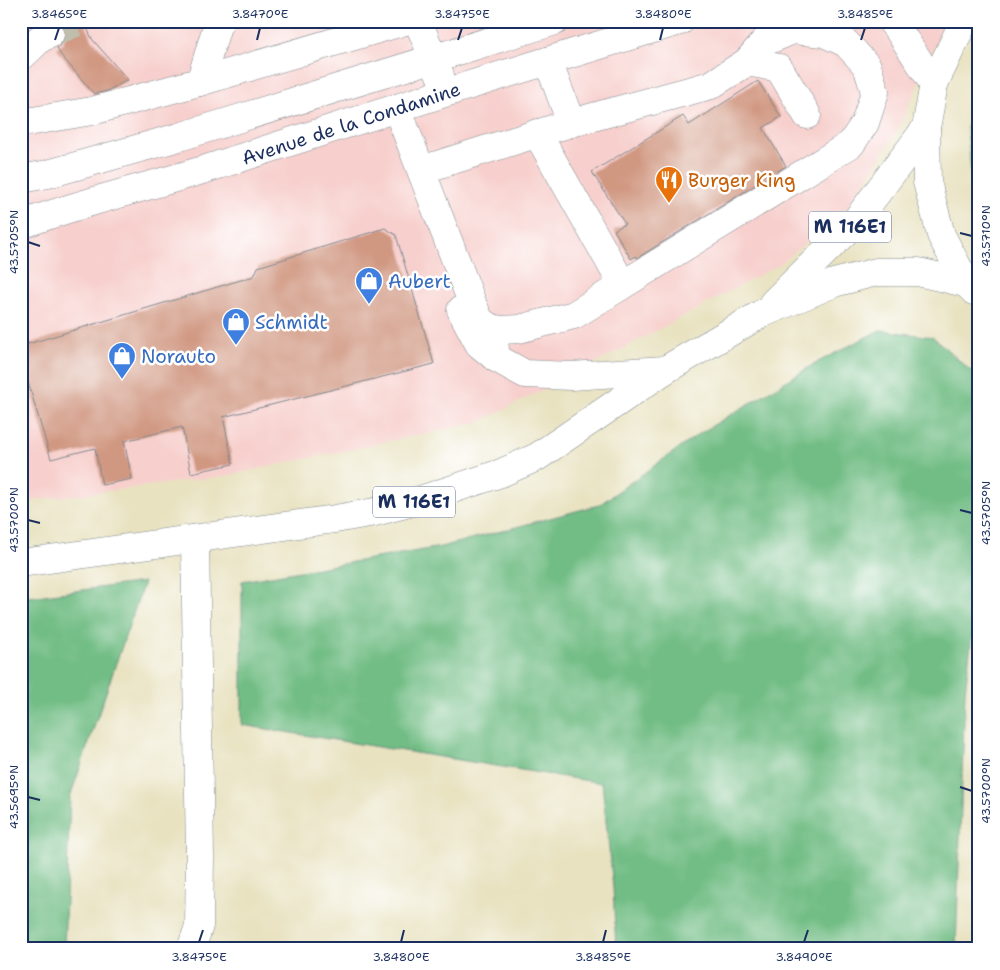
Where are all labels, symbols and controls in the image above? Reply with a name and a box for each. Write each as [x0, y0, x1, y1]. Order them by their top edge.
text: 3.8465°E [31, 6, 87, 22]
text: 3.8470°E [232, 6, 288, 22]
text: 3.8475°E [434, 6, 490, 22]
text: 3.8480°E [634, 6, 692, 22]
text: 3.8485°E [837, 6, 893, 22]
street label: Avenue de la Condamine [239, 76, 464, 171]
restaurant icon: Burger King [654, 165, 684, 204]
place label: Burger King [688, 168, 796, 193]
text: 43.5710°N [978, 205, 994, 267]
text: 43.5705°N [6, 210, 22, 274]
road number: M 116E1 [809, 212, 891, 242]
shop icon: Aubert [354, 266, 384, 305]
place label: Aubert [388, 269, 451, 294]
shop icon: Schmidt [221, 307, 251, 346]
place label: Schmidt [255, 310, 328, 335]
shop icon: Norauto [107, 341, 137, 380]
place label: Norauto [141, 344, 216, 369]
text: 43.5705°N [978, 481, 994, 545]
text: 43.5700°N [6, 487, 22, 553]
road number: M 116E1 [373, 487, 455, 518]
text: 43.5700°N [978, 758, 994, 824]
text: 43.5695°N [6, 765, 22, 829]
text: 3.8475°E [171, 949, 227, 965]
text: 3.8480°E [372, 949, 430, 965]
text: 3.8485°E [575, 949, 631, 965]
text: 3.8490°E [776, 949, 832, 965]

